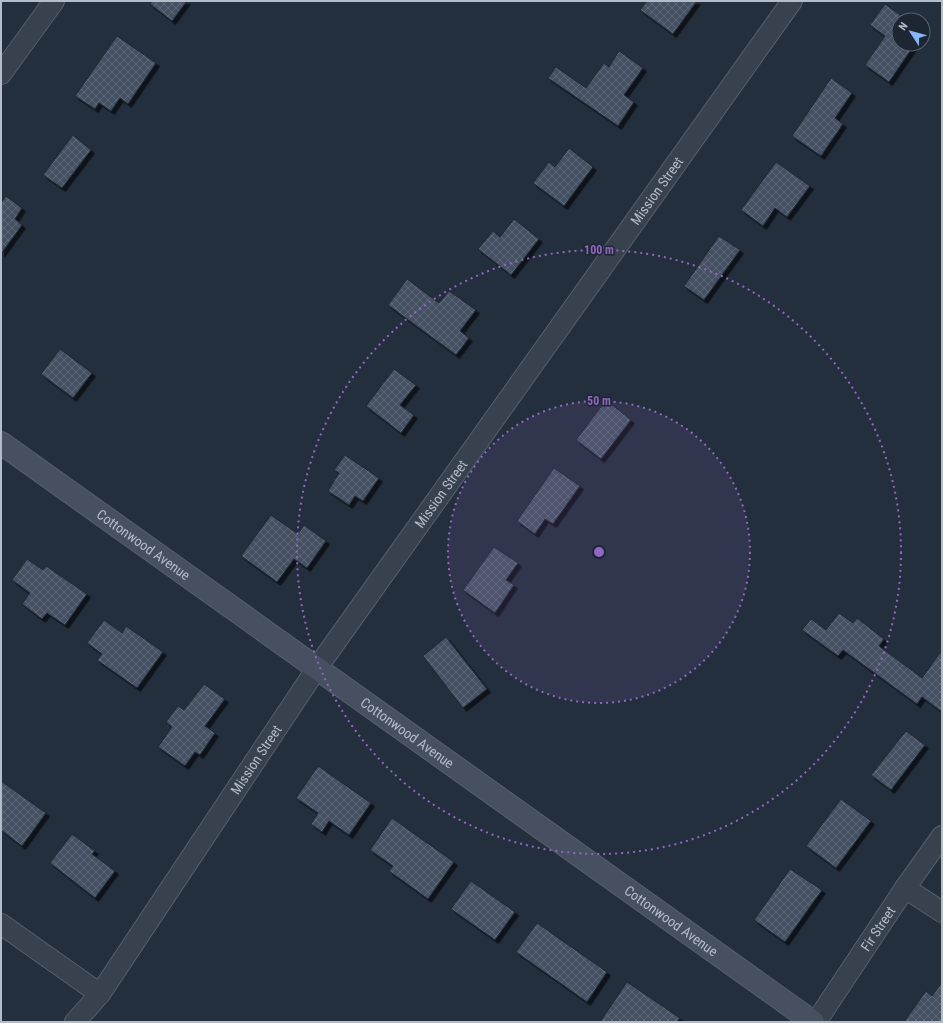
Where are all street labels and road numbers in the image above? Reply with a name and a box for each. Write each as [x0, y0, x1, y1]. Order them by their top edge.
street label: Mission Street [627, 154, 686, 228]
street label: Mission Street [411, 457, 471, 531]
street label: Cottonwood Avenue [94, 506, 194, 583]
street label: Cottonwood Avenue [358, 694, 457, 772]
street label: Mission Street [227, 722, 285, 797]
street label: Cottonwood Avenue [621, 882, 721, 960]
street label: Fir Street [857, 903, 899, 954]

